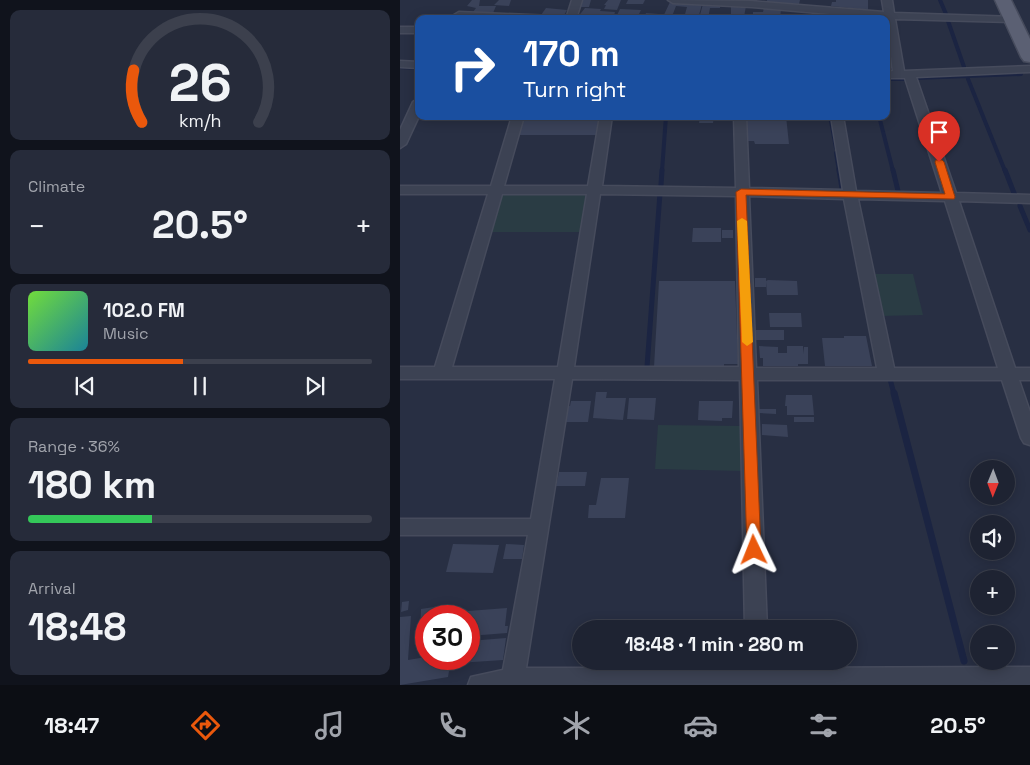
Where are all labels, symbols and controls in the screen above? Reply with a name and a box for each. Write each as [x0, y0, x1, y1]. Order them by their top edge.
text: 170 m [523, 32, 620, 76]
icon: right [440, 35, 505, 100]
text: 26 [168, 50, 232, 116]
text: Turn right [523, 75, 626, 103]
text: km/h [179, 109, 221, 132]
pin [918, 111, 960, 162]
icon: arrive [925, 118, 953, 146]
text: Climate [28, 176, 85, 197]
text: 20.5° [152, 201, 248, 249]
text: − [28, 208, 45, 244]
text: + [355, 208, 372, 244]
text: 102.0 FM [103, 298, 185, 323]
text: Music [103, 323, 149, 344]
icon: previous [71, 372, 99, 400]
icon: pause [186, 372, 214, 400]
icon: next [301, 372, 329, 400]
text: Range · 36% [28, 436, 120, 457]
north arrow [970, 460, 1015, 505]
map controls [970, 460, 1015, 670]
text: 180 km [28, 461, 156, 509]
button: sound [970, 515, 1015, 560]
position arrow [727, 523, 779, 575]
button: + [970, 570, 1015, 615]
text: Arrival [28, 578, 76, 599]
text: 18:48 [28, 603, 126, 651]
speed limit sign: 30 [415, 605, 480, 670]
button: − [970, 625, 1015, 670]
text: 18:48 · 1 min · 280 m [625, 632, 804, 657]
icon: directions [188, 708, 223, 743]
icon: music [312, 708, 347, 743]
icon: phone [435, 708, 470, 743]
icon: climate [559, 708, 594, 743]
icon: car [683, 708, 718, 743]
icon: filters [806, 708, 841, 743]
text: 18:47 [44, 711, 99, 739]
text: 20.5° [930, 711, 986, 739]

